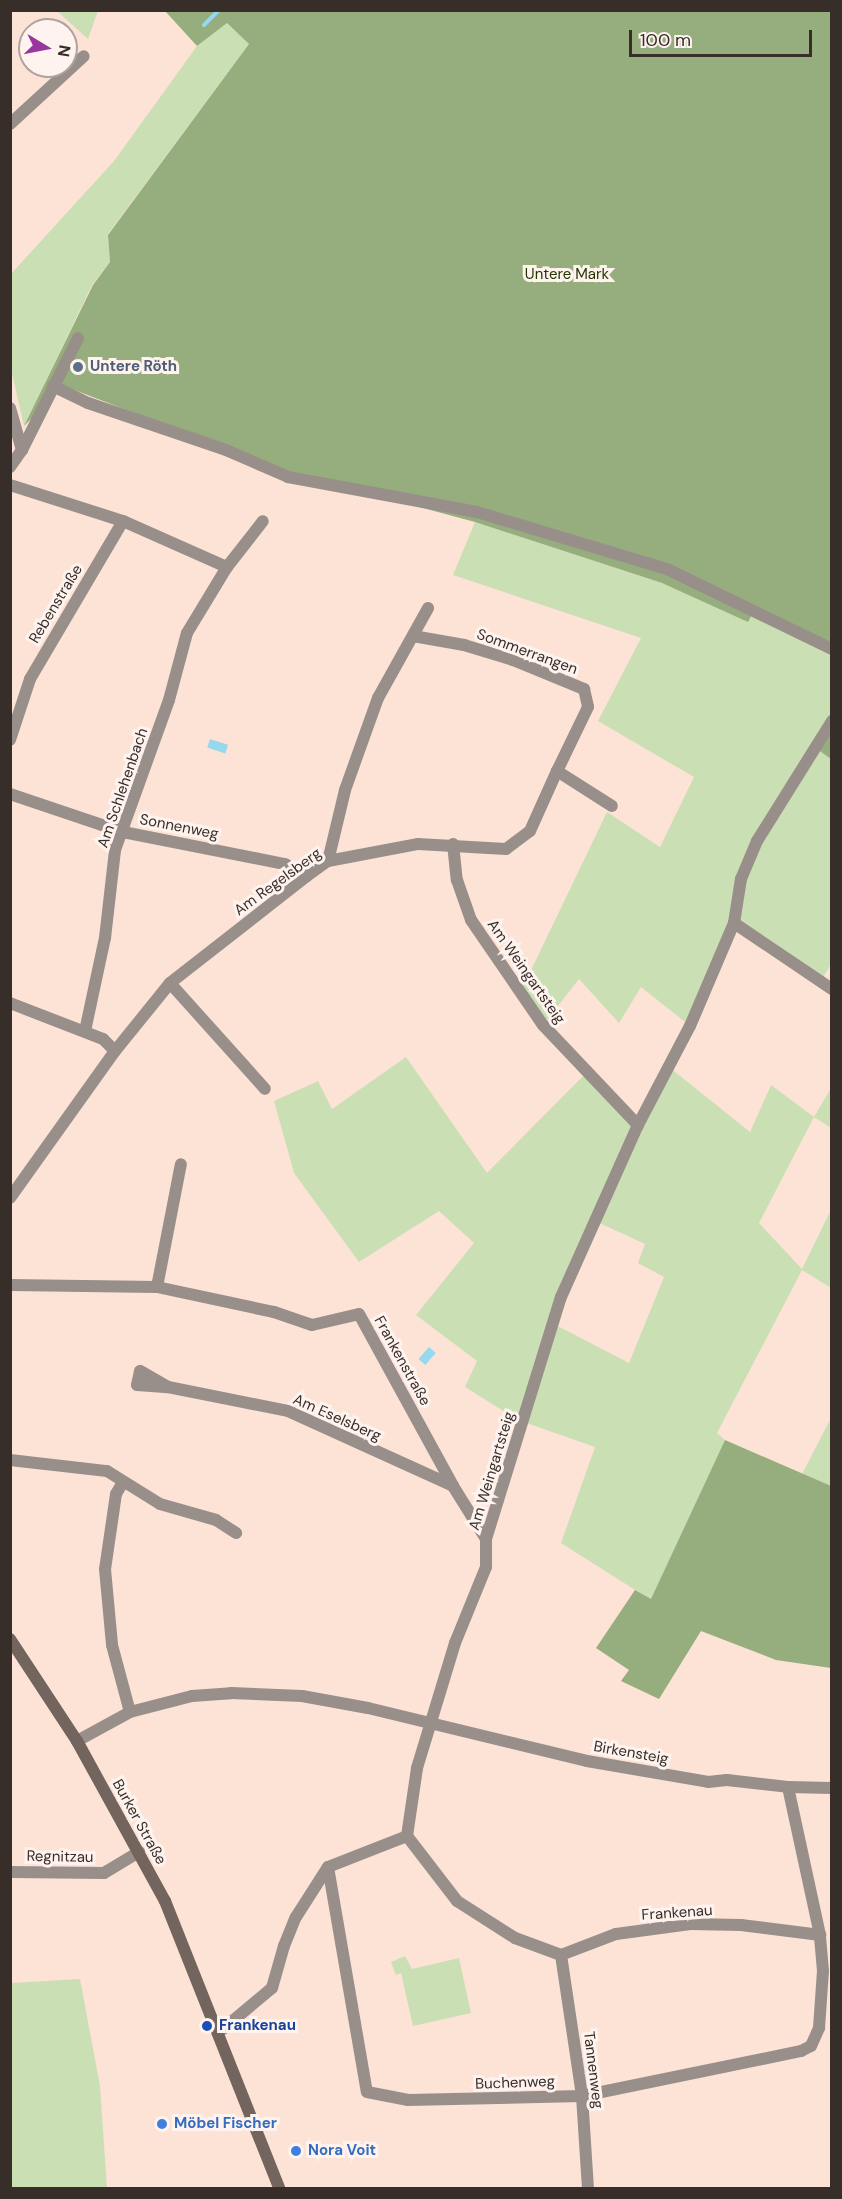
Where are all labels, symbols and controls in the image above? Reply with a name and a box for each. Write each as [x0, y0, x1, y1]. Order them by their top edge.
north arrow [18, 18, 78, 78]
scale bar [632, 18, 815, 56]
text: 100 m [640, 28, 691, 52]
text: N [53, 43, 76, 58]
park label: Untere Mark [525, 266, 609, 284]
place label: Untere Röth [90, 358, 177, 376]
marker: Untere Röth [71, 360, 85, 374]
street label: Rebenstraße [25, 561, 87, 647]
street label: Sommerrangen [474, 625, 580, 679]
street label: Am Schlehenbach [94, 726, 152, 850]
street label: Sonnenweg [138, 811, 220, 843]
street label: Am Regelsberg [231, 844, 325, 920]
street label: Am Weingartsteig [483, 916, 569, 1028]
street label: Frankenstraße [370, 1313, 434, 1409]
street label: Am Eselsberg [290, 1391, 384, 1445]
street label: Am Weingartsteig [465, 1409, 519, 1533]
street label: Birkensteig [592, 1738, 670, 1768]
street label: Burker Straße [108, 1776, 170, 1868]
street label: Regnitzau [26, 1847, 94, 1867]
street label: Frankenau [641, 1902, 713, 1924]
place label: Frankenau [219, 2017, 296, 2035]
marker: Frankenau [200, 2019, 214, 2033]
street label: Tannenweg [579, 2030, 607, 2110]
street label: Buchenweg [475, 2073, 555, 2093]
place label: Möbel Fischer [174, 2115, 277, 2133]
marker: Möbel Fischer [155, 2117, 169, 2131]
place label: Nora Voit [308, 2142, 376, 2160]
marker: Nora Voit [289, 2144, 303, 2158]

